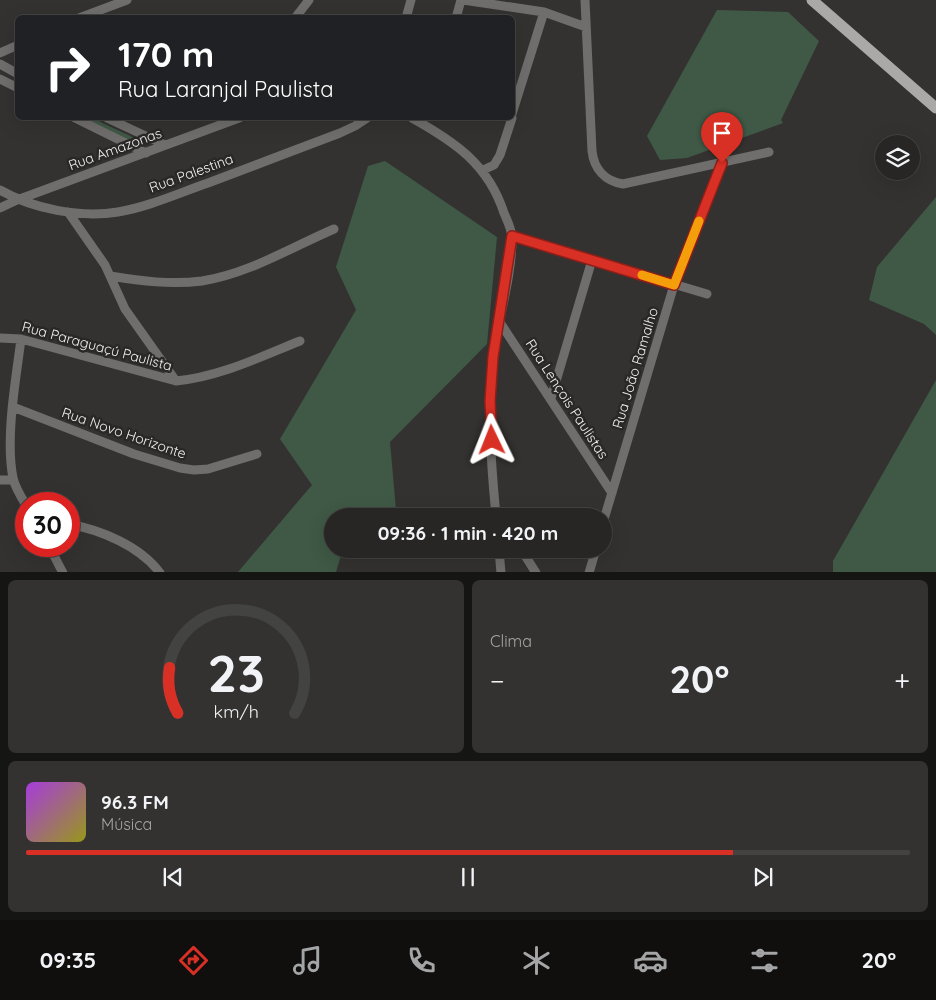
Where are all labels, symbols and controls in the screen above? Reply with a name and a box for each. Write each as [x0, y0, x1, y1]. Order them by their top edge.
text: 170 m [118, 32, 214, 76]
icon: right [35, 35, 100, 100]
text: Rua Laranjal Paulista [118, 75, 334, 103]
pin [701, 112, 743, 163]
icon: arrive [708, 119, 736, 147]
street label: Rua Amazonas [66, 124, 164, 174]
map controls [875, 135, 920, 180]
button: layers [875, 135, 920, 180]
street label: Rua Palestina [147, 149, 235, 197]
street label: Rua João Ramalho [608, 305, 662, 431]
street label: Rua Paraguaçú Paulista [20, 317, 174, 375]
street label: Rua Lençois Paulistas [522, 336, 612, 462]
street label: Rua Novo Horizonte [59, 403, 189, 463]
position arrow [465, 413, 517, 465]
speed limit sign: 30 [15, 492, 80, 557]
text: 09:36 · 1 min · 420 m [378, 521, 558, 545]
text: Clima [490, 631, 532, 651]
text: 23 [207, 640, 265, 705]
text: 20° [669, 655, 729, 703]
text: − [490, 663, 505, 698]
text: + [894, 663, 910, 698]
text: km/h [213, 700, 259, 722]
text: 96.3 FM [101, 790, 169, 814]
text: Música [101, 814, 152, 834]
icon: previous [159, 863, 187, 891]
icon: pause [454, 863, 482, 891]
icon: next [749, 863, 777, 891]
icon: directions [176, 943, 211, 978]
icon: music [290, 943, 325, 978]
icon: phone [404, 943, 439, 978]
icon: climate [519, 943, 554, 978]
icon: car [633, 943, 668, 978]
icon: filters [747, 943, 782, 978]
text: 09:35 [40, 946, 96, 974]
text: 20° [862, 946, 896, 974]

